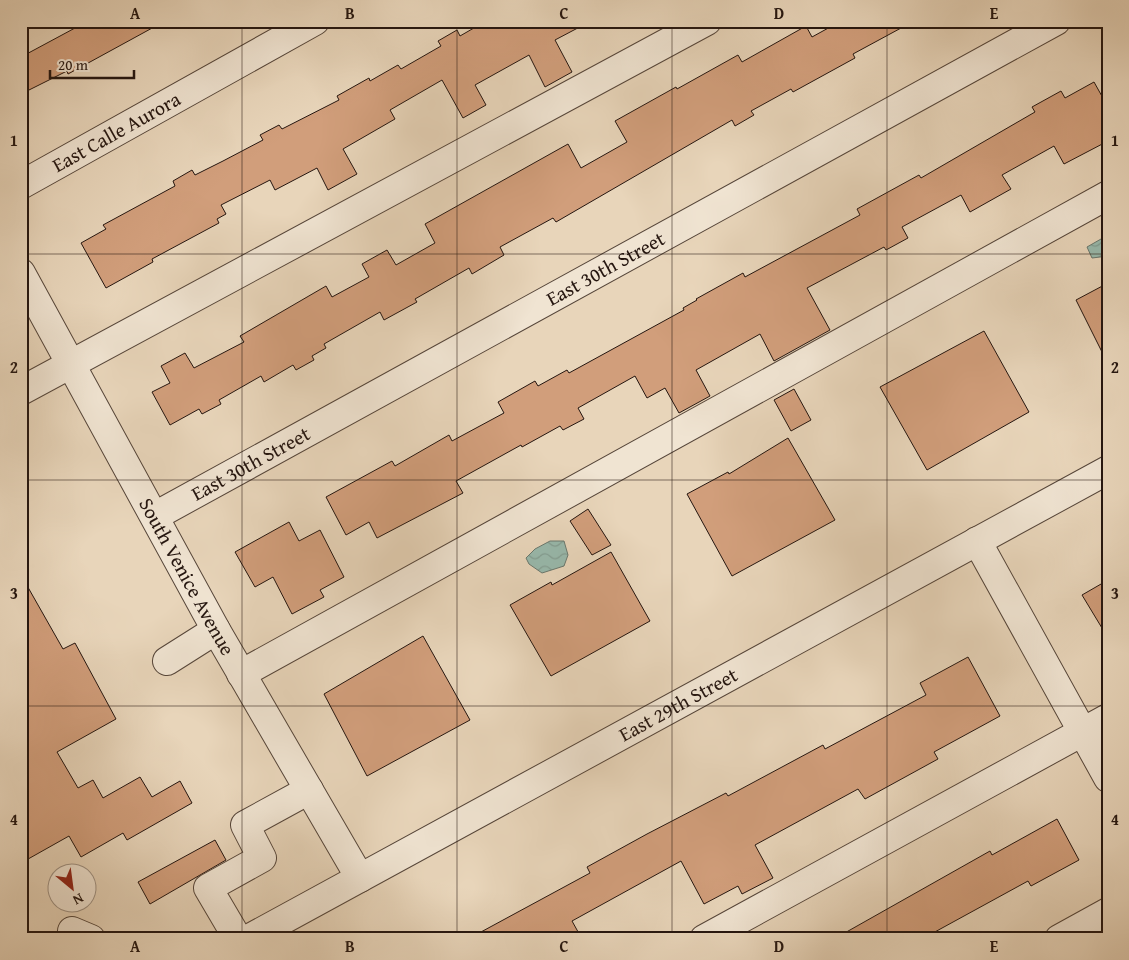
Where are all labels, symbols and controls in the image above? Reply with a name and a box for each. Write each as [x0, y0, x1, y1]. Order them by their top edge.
text: A [130, 1, 141, 25]
text: B [345, 1, 355, 25]
text: C [559, 1, 569, 25]
text: D [774, 1, 784, 25]
text: E [990, 1, 999, 25]
scale bar [50, 48, 134, 80]
text: 20 m [58, 54, 89, 75]
street label: East Calle Aurora [46, 84, 186, 179]
text: 1 [10, 128, 18, 152]
text: 1 [1111, 128, 1119, 152]
street label: East 30th Street [541, 224, 670, 312]
text: 2 [10, 355, 18, 379]
text: 2 [1111, 355, 1119, 379]
street label: East 30th Street [186, 419, 315, 507]
street label: South Venice Avenue [132, 492, 243, 660]
text: 3 [10, 581, 18, 605]
text: 3 [1111, 581, 1119, 605]
street label: East 29th Street [613, 660, 743, 748]
text: 4 [10, 807, 18, 831]
text: 4 [1111, 807, 1119, 831]
north arrow [48, 862, 98, 912]
text: N [69, 888, 87, 911]
text: A [130, 934, 141, 958]
text: B [345, 934, 355, 958]
text: C [559, 934, 569, 958]
text: D [774, 934, 784, 958]
text: E [990, 934, 999, 958]

